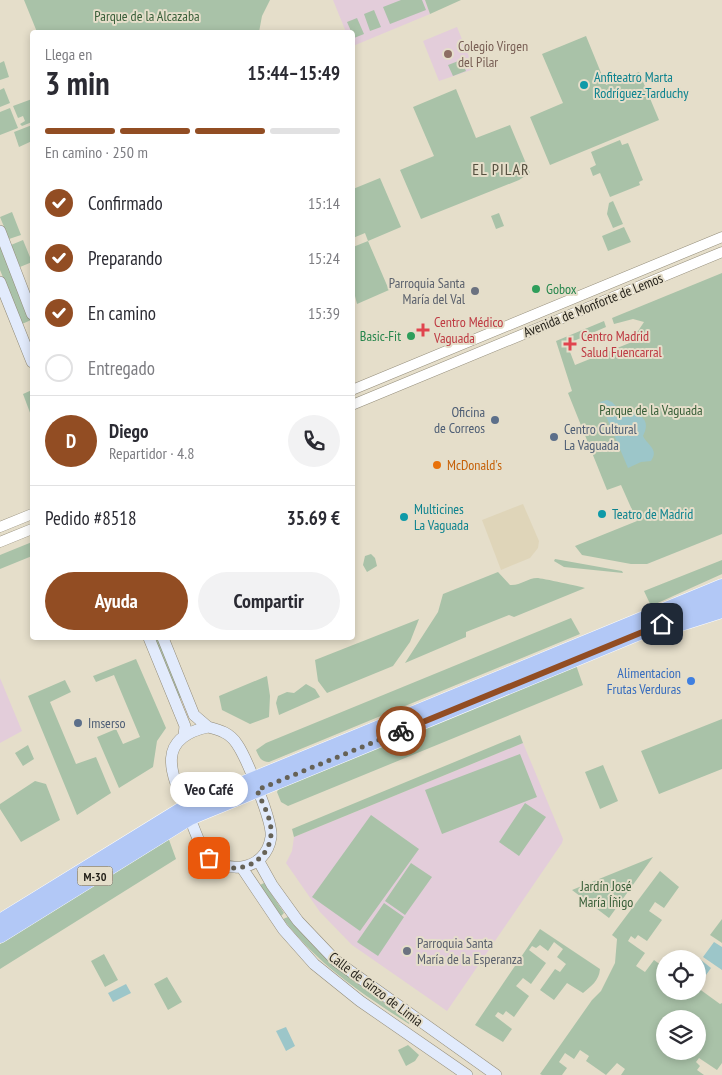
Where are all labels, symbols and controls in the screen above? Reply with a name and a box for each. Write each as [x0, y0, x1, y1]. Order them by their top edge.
park label: Parque de la Alcazaba [94, 7, 200, 25]
place label: Colegio Virgen del Pilar [458, 37, 528, 71]
text: Llega en [45, 44, 92, 64]
marker: Colegio Virgen del Pilar [442, 48, 454, 60]
text: 15:44–15:49 [247, 61, 340, 85]
text: 3 min [45, 62, 110, 104]
place label: Anfiteatro Marta Rodríguez-Tarduchy [594, 68, 689, 102]
marker: Anfiteatro Marta Rodríguez-Tarduchy [578, 79, 590, 91]
text: En camino · 250 m [45, 142, 148, 162]
district label: EL PILAR [472, 159, 530, 179]
icon: check [45, 189, 73, 217]
text: Confirmado [88, 191, 163, 215]
text: 15:14 [308, 193, 340, 213]
icon: check [45, 244, 73, 272]
text: Preparando [88, 246, 163, 270]
text: 15:24 [308, 248, 340, 268]
street label: Avenida de Monforte de Lemos [521, 269, 666, 341]
place label: Parroquia Santa María del Val [389, 274, 466, 308]
place label: Gobox [546, 280, 577, 298]
marker: Gobox [530, 283, 542, 295]
marker: Parroquia Santa María del Val [469, 285, 481, 297]
icon: check [45, 299, 73, 327]
text: En camino [88, 301, 156, 325]
text: 15:39 [308, 303, 340, 323]
place label: Centro Médico Vaguada [433, 313, 503, 347]
marker: Centro Médico Vaguada [416, 323, 430, 337]
place label: Basic-Fit [360, 327, 401, 345]
place label: Centro Madrid Salud Fuencarral [581, 327, 663, 361]
marker: Basic-Fit [405, 330, 417, 342]
marker: Centro Madrid Salud Fuencarral [563, 337, 577, 351]
text: Entregado [88, 356, 155, 380]
park label: Parque de la Vaguada [599, 401, 703, 419]
place label: Oficina de Correos [434, 403, 485, 437]
marker: Oficina de Correos [489, 414, 501, 426]
button: phone [288, 415, 340, 467]
text: Diego [109, 419, 148, 443]
place label: Centro Cultural La Vaguada [564, 420, 638, 454]
text: D [66, 429, 76, 453]
marker: Centro Cultural La Vaguada [548, 431, 560, 443]
text: Repartidor · 4.8 [109, 443, 194, 463]
place label: McDonald's [447, 456, 502, 474]
marker: McDonald's [431, 459, 443, 471]
place label: Multicines La Vaguada [414, 500, 469, 534]
place label: Teatro de Madrid [612, 505, 693, 523]
text: Pedido #8518 [45, 506, 136, 530]
text: 35.69 € [287, 506, 340, 530]
marker: Teatro de Madrid [596, 508, 608, 520]
marker: Multicines La Vaguada [398, 511, 410, 523]
button: Ayuda [45, 572, 188, 630]
button: Compartir [198, 572, 340, 630]
pin [641, 603, 683, 645]
icon: home [648, 610, 676, 638]
place label: Alimentacion Frutas Verduras [607, 664, 681, 698]
marker: Alimentacion Frutas Verduras [685, 675, 697, 687]
courier [376, 706, 426, 756]
place label: Imserso [88, 714, 126, 732]
marker: Imserso [72, 717, 84, 729]
icon: bike [387, 717, 415, 745]
callout: Veo Café [170, 773, 248, 808]
text: Veo Café [184, 779, 234, 799]
pin [188, 837, 230, 879]
icon: bag [195, 844, 223, 872]
road number: M-30 [78, 866, 112, 886]
park label: Jardín José María Íñigo [579, 877, 633, 911]
place label: Parroquia Santa María de la Esperanza [417, 934, 522, 968]
marker: Parroquia Santa María de la Esperanza [401, 945, 413, 957]
street label: Calle de Ginzo de Limia [325, 948, 427, 1030]
map controls [656, 950, 706, 1060]
button: locate [656, 950, 706, 1000]
button: layers [656, 1010, 706, 1060]

